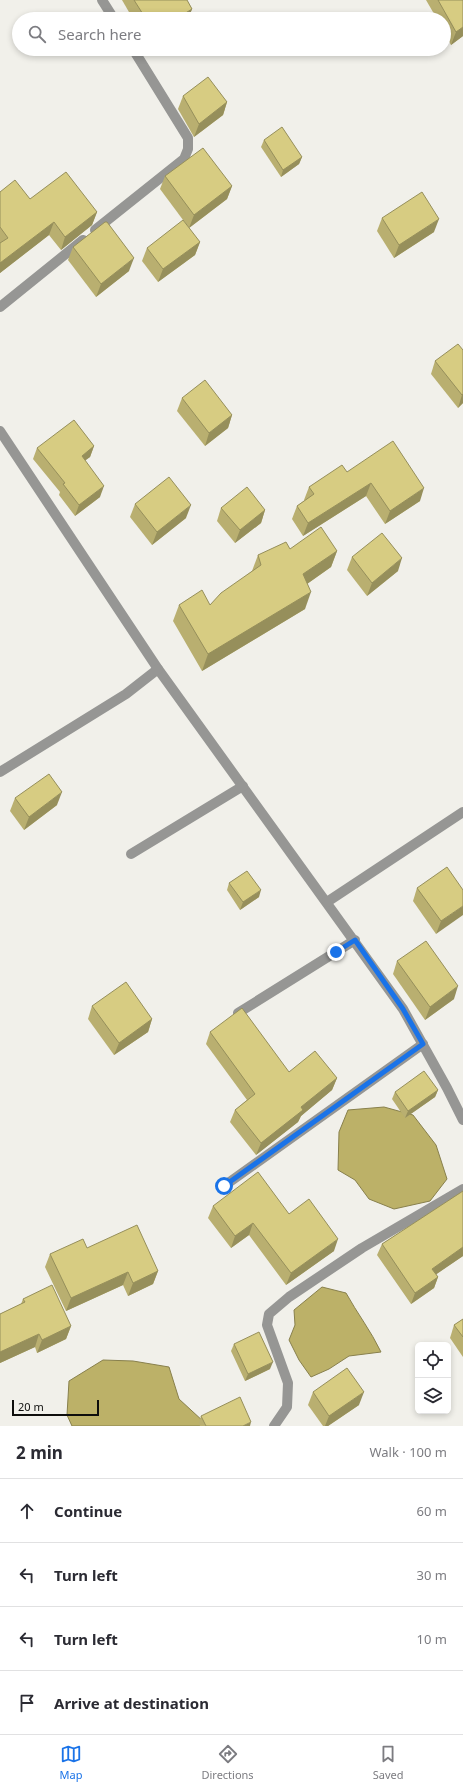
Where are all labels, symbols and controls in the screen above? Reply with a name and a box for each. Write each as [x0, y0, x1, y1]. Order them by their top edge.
search box [12, 12, 451, 56]
icon: search [26, 23, 48, 45]
text: Search here [58, 24, 141, 44]
route end [327, 943, 345, 961]
route start [215, 1177, 233, 1195]
map controls [415, 1342, 451, 1414]
button: locate [415, 1342, 451, 1378]
button: layers [415, 1378, 451, 1414]
scale bar [12, 1398, 99, 1417]
text: 20 m [18, 1399, 44, 1414]
text: 2 min [16, 1441, 63, 1464]
text: Walk · 100 m [369, 1443, 447, 1461]
icon: ahead [16, 1500, 38, 1522]
text: Continue [54, 1501, 122, 1521]
text: 60 m [417, 1502, 447, 1520]
icon: left [16, 1564, 38, 1586]
text: Turn left [54, 1565, 118, 1585]
text: 30 m [417, 1566, 447, 1584]
icon: left [16, 1628, 38, 1650]
text: Turn left [54, 1629, 118, 1649]
text: 10 m [417, 1630, 447, 1648]
icon: arrive [16, 1692, 38, 1714]
text: Arrive at destination [54, 1693, 209, 1713]
tab: Map [60, 1743, 82, 1782]
tab: Directions [201, 1743, 254, 1782]
tab: Saved [373, 1743, 403, 1782]

